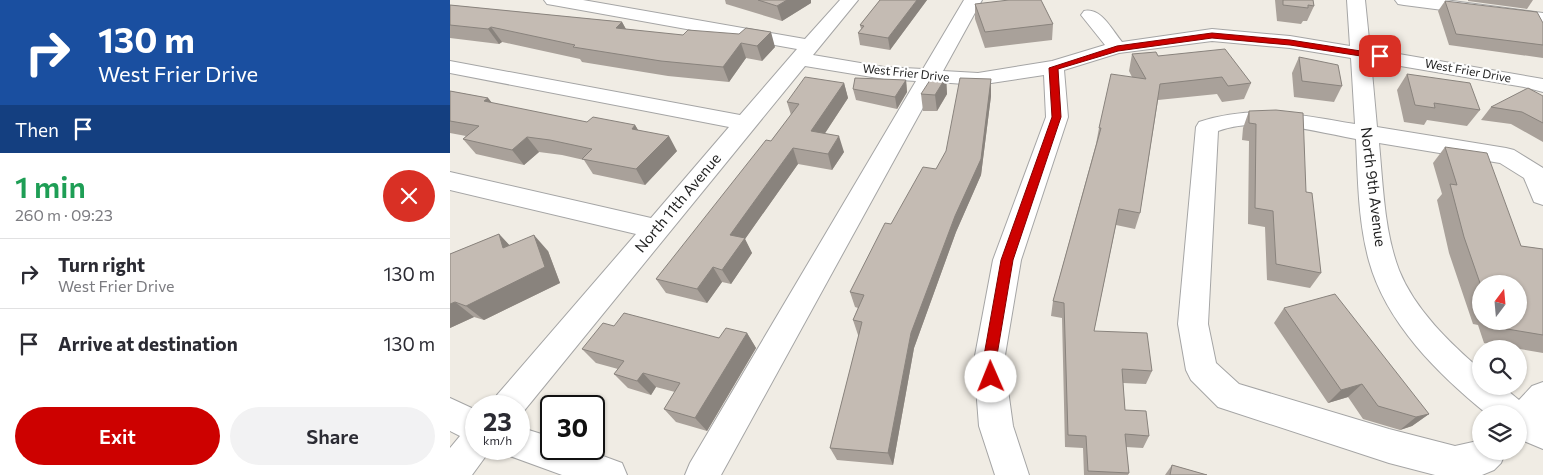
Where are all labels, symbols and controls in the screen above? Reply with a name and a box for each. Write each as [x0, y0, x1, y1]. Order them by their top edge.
text: 130 m [98, 17, 195, 60]
icon: right [15, 20, 80, 85]
pin [1359, 35, 1401, 77]
icon: arrive [1366, 42, 1394, 70]
street label: West Frier Drive [1424, 56, 1512, 84]
text: West Frier Drive [98, 60, 258, 87]
street label: West Frier Drive [862, 60, 950, 84]
icon: arrive [69, 115, 97, 143]
text: Then [15, 118, 59, 141]
street label: North 9th Avenue [1358, 126, 1390, 248]
street label: North 11th Avenue [630, 149, 724, 256]
text: 1 min [15, 167, 86, 204]
button: close [383, 170, 435, 222]
text: 260 m · 09:23 [15, 205, 113, 224]
text: Turn right [58, 253, 145, 276]
icon: right [15, 260, 43, 288]
text: 130 m [383, 262, 435, 285]
north arrow [1472, 275, 1528, 330]
map controls [1472, 275, 1527, 460]
text: West Frier Drive [58, 276, 175, 295]
icon: arrive [15, 330, 43, 358]
text: Arrive at destination [58, 332, 238, 355]
text: 130 m [383, 332, 435, 355]
button: search [1472, 340, 1527, 395]
position arrow [964, 350, 1016, 402]
speed limit sign: 30 [540, 395, 605, 460]
button: layers [1472, 405, 1527, 460]
text: 23 [483, 406, 512, 436]
button: Exit [15, 407, 220, 465]
button: Share [230, 407, 435, 465]
text: km/h [483, 433, 512, 447]

